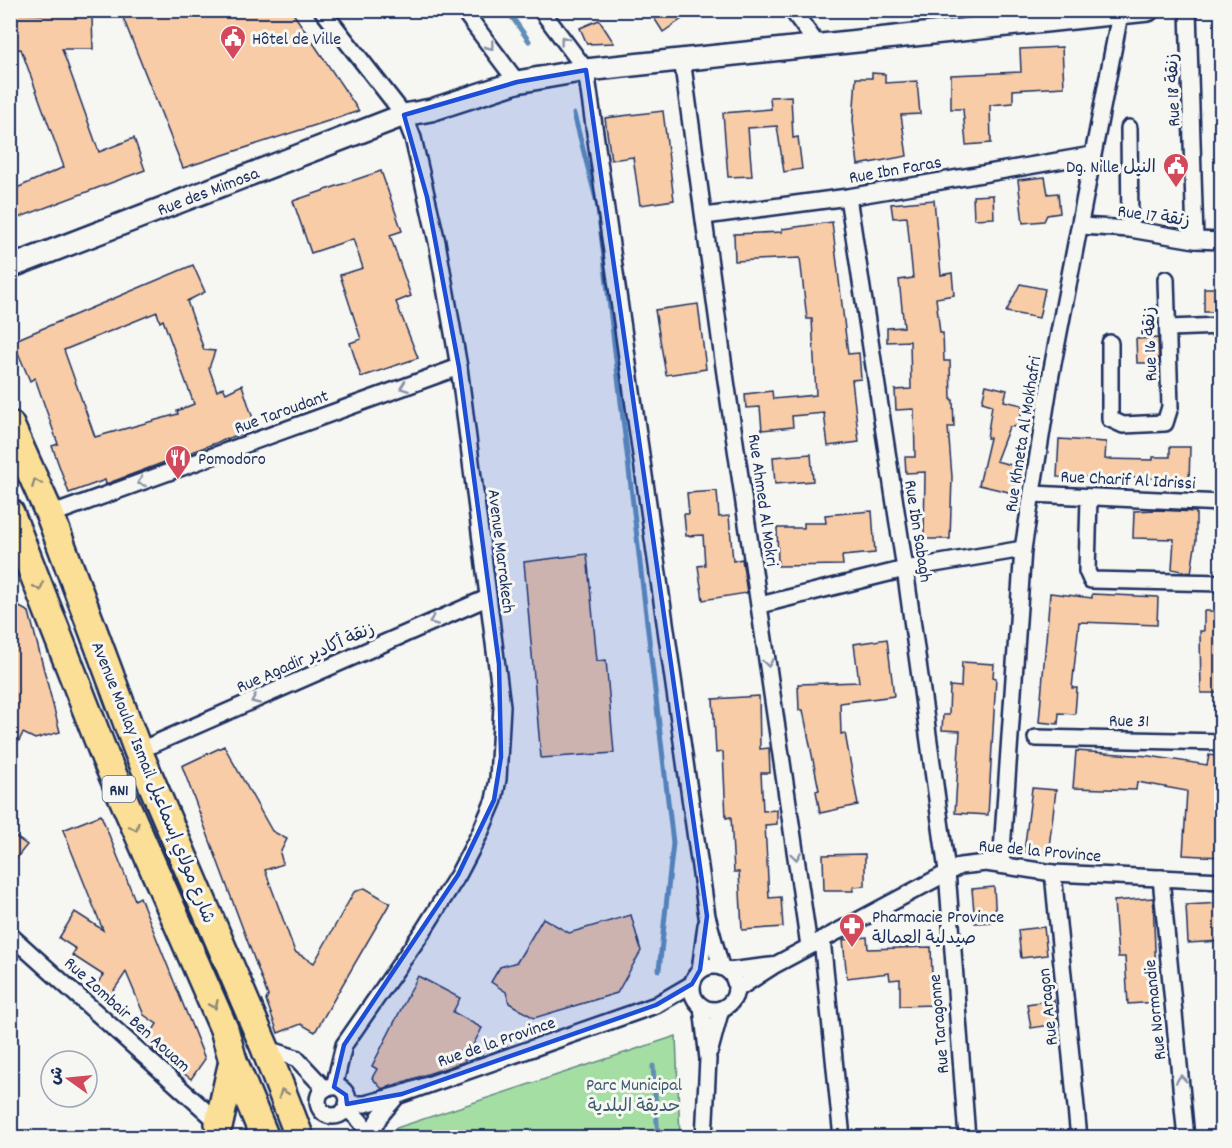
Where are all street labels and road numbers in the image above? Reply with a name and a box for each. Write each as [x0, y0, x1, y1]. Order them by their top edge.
street label: Rue 18 زنقة [1161, 53, 1188, 127]
street label: Rue Ibn Faras [847, 151, 944, 192]
street label: Rue des Mimosa [154, 162, 264, 224]
street label: Rue 17 زنقة [1116, 200, 1192, 235]
street label: Rue 16 زنقة [1138, 306, 1165, 382]
street label: Rue Khneta Al Mokhafri [1000, 355, 1049, 514]
street label: Rue Taroudant [231, 385, 333, 442]
street label: Rue Ahmed Al Mokri [740, 432, 783, 568]
street label: Rue Charif Al Idrissi [1060, 465, 1196, 498]
street label: Rue Ibn Sabagh [896, 479, 937, 584]
street label: Avenue Marrakech [479, 488, 520, 615]
street label: Rue Agadir زنقة أكادير [233, 618, 379, 701]
street label: Avenue Moulay Ismail شارع مولاي إسماعيل [83, 638, 220, 928]
street label: Rue 31 [1108, 710, 1149, 735]
road number: RN1 [102, 776, 136, 802]
street label: Rue de la Province [977, 835, 1102, 870]
street label: Rue Zombair Ben Aouam [58, 952, 195, 1080]
street label: Rue Normandie [1139, 958, 1174, 1061]
street label: Rue Aragon [1033, 967, 1066, 1047]
street label: Rue Taragonne [924, 973, 957, 1075]
street label: Rue de la Province [435, 1011, 559, 1075]

